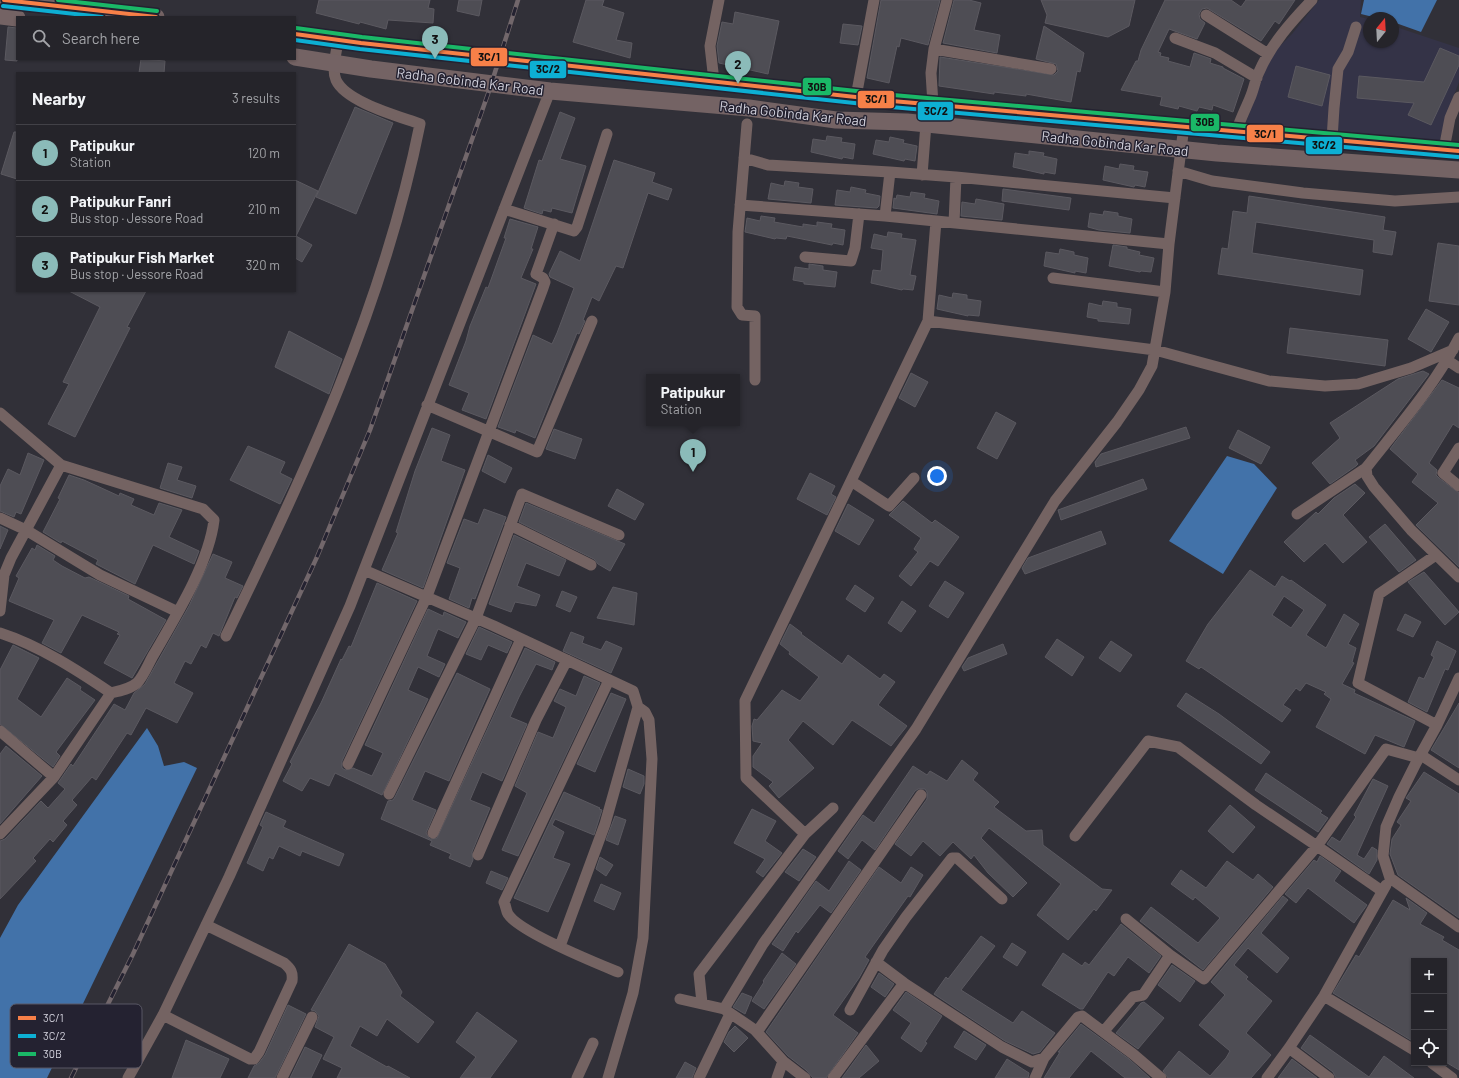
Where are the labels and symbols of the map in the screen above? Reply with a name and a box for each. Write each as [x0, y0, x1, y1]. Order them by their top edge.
north arrow [1363, 12, 1399, 48]
pin: 3 [422, 26, 448, 59]
line badge: 3C/1 [470, 47, 508, 67]
text: 3C/1 [478, 50, 500, 63]
pin: 2 [725, 51, 751, 84]
line badge: 3C/2 [529, 60, 567, 79]
text: 3C/2 [536, 62, 560, 75]
street label: Radha Gobinda Kar Road [396, 64, 544, 98]
line badge: 30B [802, 77, 832, 96]
text: 30B [807, 80, 827, 93]
line badge: 3C/1 [857, 90, 895, 109]
text: 3C/1 [865, 92, 887, 105]
street label: Radha Gobinda Kar Road [719, 97, 867, 129]
line badge: 3C/2 [917, 101, 954, 121]
text: 3C/2 [924, 104, 948, 117]
line badge: 30B [1190, 113, 1220, 132]
text: 30B [1195, 115, 1215, 128]
line badge: 3C/1 [1246, 124, 1284, 143]
street label: Radha Gobinda Kar Road [1041, 127, 1189, 159]
text: 3C/1 [1254, 127, 1276, 140]
line badge: 3C/2 [1305, 136, 1343, 155]
text: 3C/2 [1312, 138, 1336, 151]
pin: 1 [680, 439, 706, 472]
your location [927, 466, 947, 486]
legend [10, 1004, 142, 1068]
text: 3C/1 [43, 1011, 64, 1024]
text: 3C/2 [43, 1029, 66, 1042]
text: 30B [43, 1047, 62, 1060]

